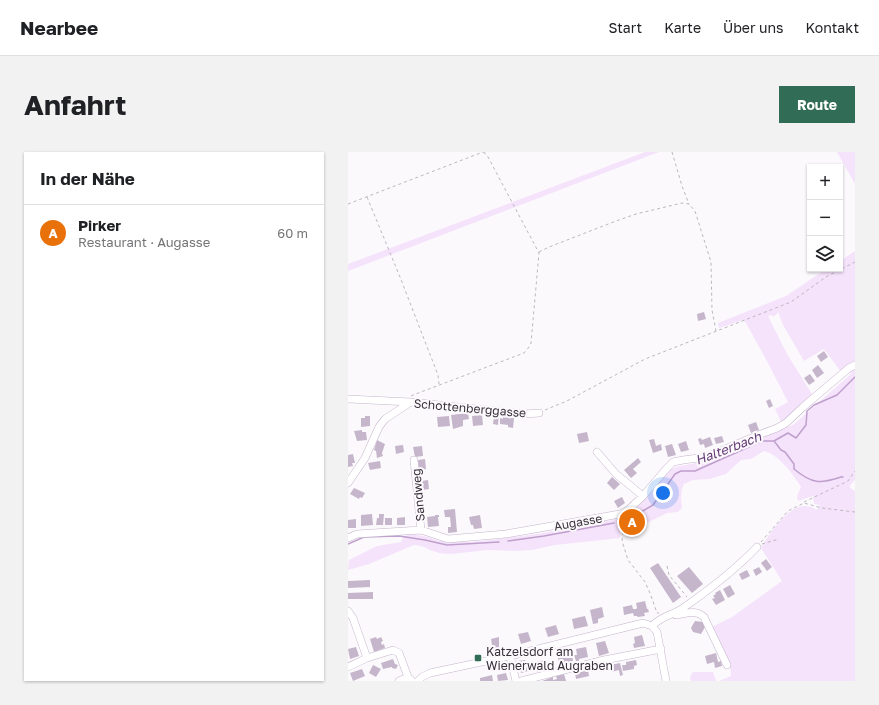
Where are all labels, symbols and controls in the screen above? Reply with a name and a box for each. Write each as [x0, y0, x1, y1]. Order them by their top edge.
text: Nearbee [20, 16, 98, 39]
text: Start [609, 19, 642, 36]
text: Karte [664, 19, 701, 36]
text: Über uns [723, 19, 783, 36]
text: Kontakt [805, 19, 859, 36]
button: Route [779, 86, 855, 123]
text: Anfahrt [24, 88, 126, 121]
map controls [807, 164, 843, 272]
button: + [807, 164, 843, 200]
text: In der Nähe [40, 168, 135, 189]
button: − [807, 200, 843, 236]
text: Pirker [78, 216, 121, 234]
text: A [48, 225, 58, 241]
text: 60 m [277, 225, 308, 241]
text: Restaurant · Augasse [78, 234, 210, 250]
button: layers [807, 236, 843, 272]
street label: Schottenberggasse [413, 396, 527, 420]
water label: Halterbach [693, 428, 764, 468]
street label: Sandweg [408, 468, 428, 522]
your location [653, 483, 673, 503]
pin: A [619, 507, 645, 537]
street label: Augasse [553, 510, 603, 534]
place label: Katzelsdorf am Wienerwald Augraben [486, 644, 613, 673]
marker: Katzelsdorf am Wienerwald Augraben [473, 653, 483, 663]

